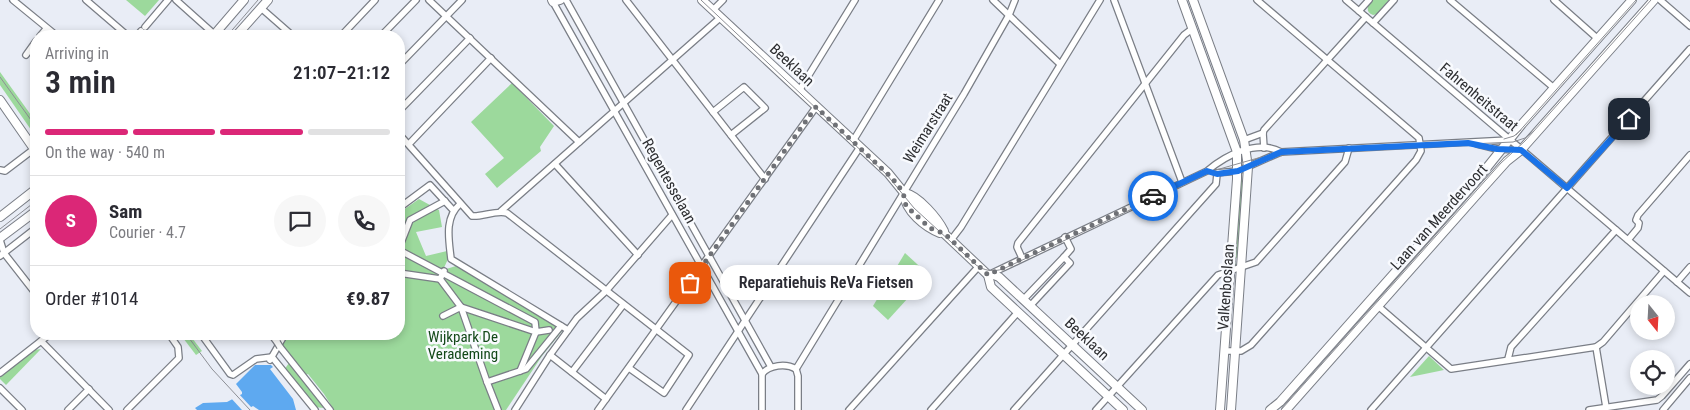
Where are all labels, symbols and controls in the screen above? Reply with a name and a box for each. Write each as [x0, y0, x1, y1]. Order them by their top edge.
street label: Beeklaan [766, 40, 818, 90]
text: Arriving in [45, 44, 109, 63]
street label: Fahrenheitstraat [1436, 59, 1522, 135]
text: 21:07–21:12 [293, 61, 390, 84]
text: 3 min [45, 63, 116, 101]
street label: Weimarstraat [899, 90, 957, 166]
pin [1608, 98, 1650, 140]
icon: home [1615, 105, 1643, 133]
street label: Regentesselaan [638, 136, 700, 226]
text: On the way · 540 m [45, 143, 165, 162]
street label: Laan van Meerdervoort [1387, 160, 1491, 274]
courier [1128, 171, 1178, 221]
icon: car [1139, 182, 1167, 210]
button: chat [274, 195, 326, 247]
button: phone [338, 195, 390, 247]
text: Sam [109, 200, 142, 223]
text: S [66, 209, 76, 232]
text: Courier · 4.7 [109, 223, 186, 242]
street label: Valkenboslaan [1214, 243, 1238, 331]
pin [669, 262, 711, 304]
callout: Reparatiehuis ReVa Fietsen [720, 266, 932, 300]
icon: bag [676, 269, 704, 297]
text: Reparatiehuis ReVa Fietsen [739, 273, 913, 292]
text: Order #1014 [45, 287, 138, 310]
text: €9.87 [346, 287, 390, 310]
north arrow [1630, 295, 1675, 340]
map controls [1630, 295, 1675, 395]
street label: Beeklaan [1061, 314, 1113, 364]
park label: Wijkpark De Verademing [428, 328, 498, 363]
button: locate [1630, 350, 1675, 395]

